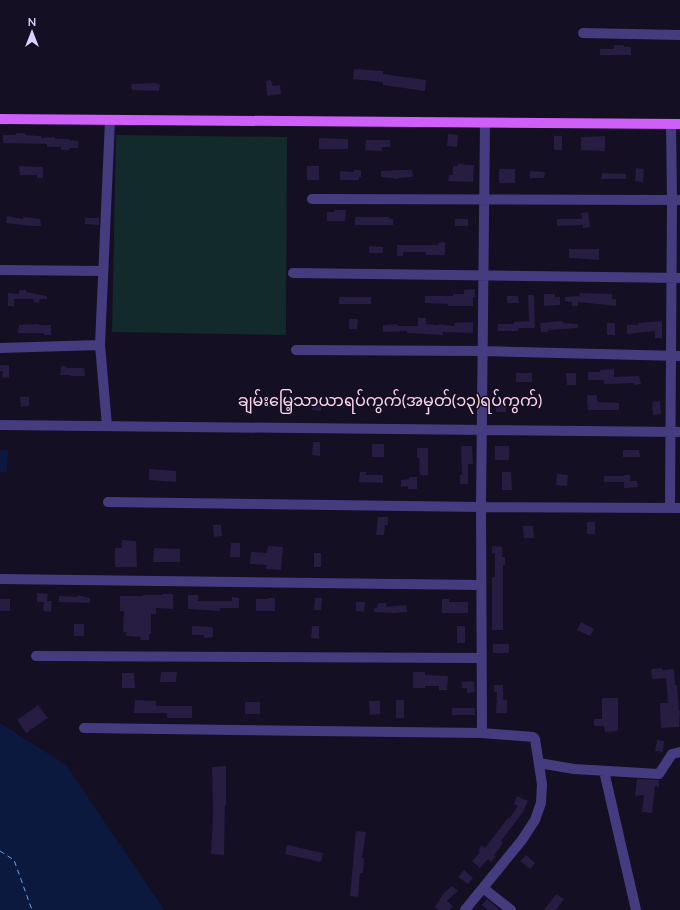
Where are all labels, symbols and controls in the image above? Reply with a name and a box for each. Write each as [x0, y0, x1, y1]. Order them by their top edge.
north arrow [12, 12, 52, 52]
text: N [28, 15, 36, 28]
district label: ချမ်းမြေ့သာယာရပ်ကွက်(အမှတ်(၁၃)ရပ်ကွက်) [238, 389, 542, 415]

